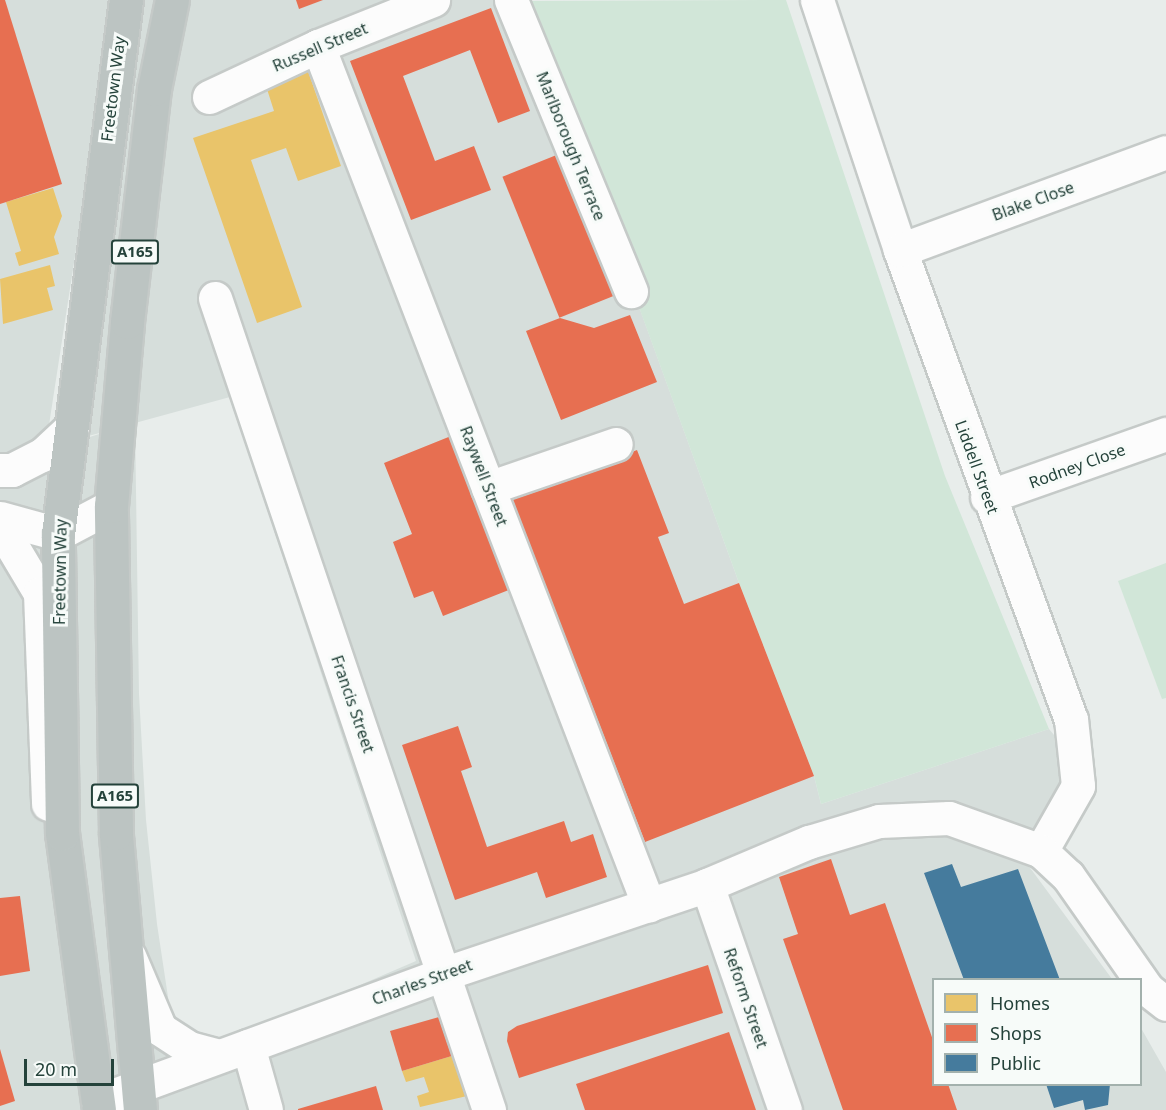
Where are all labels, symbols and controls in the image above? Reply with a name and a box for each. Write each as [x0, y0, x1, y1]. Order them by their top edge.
street label: Russell Street [270, 18, 370, 76]
street label: Freetown Way [97, 35, 129, 143]
street label: Marlborough Terrace [532, 69, 610, 223]
street label: Blake Close [989, 177, 1077, 225]
road number: A165 [110, 240, 160, 264]
street label: Liddell Street [951, 418, 1003, 516]
street label: Raywell Street [456, 423, 512, 529]
street label: Rodney Close [1026, 440, 1128, 492]
street label: Freetown Way [49, 519, 71, 625]
street label: Francis Street [327, 653, 379, 755]
road number: A165 [90, 784, 140, 808]
street label: Reform Street [720, 945, 772, 1051]
street label: Charles Street [369, 955, 475, 1009]
legend [932, 978, 1142, 1086]
text: Homes [990, 991, 1050, 1015]
text: Shops [990, 1021, 1042, 1045]
scale bar [27, 1047, 117, 1085]
text: Public [990, 1051, 1041, 1075]
text: 20 m [35, 1057, 77, 1081]

